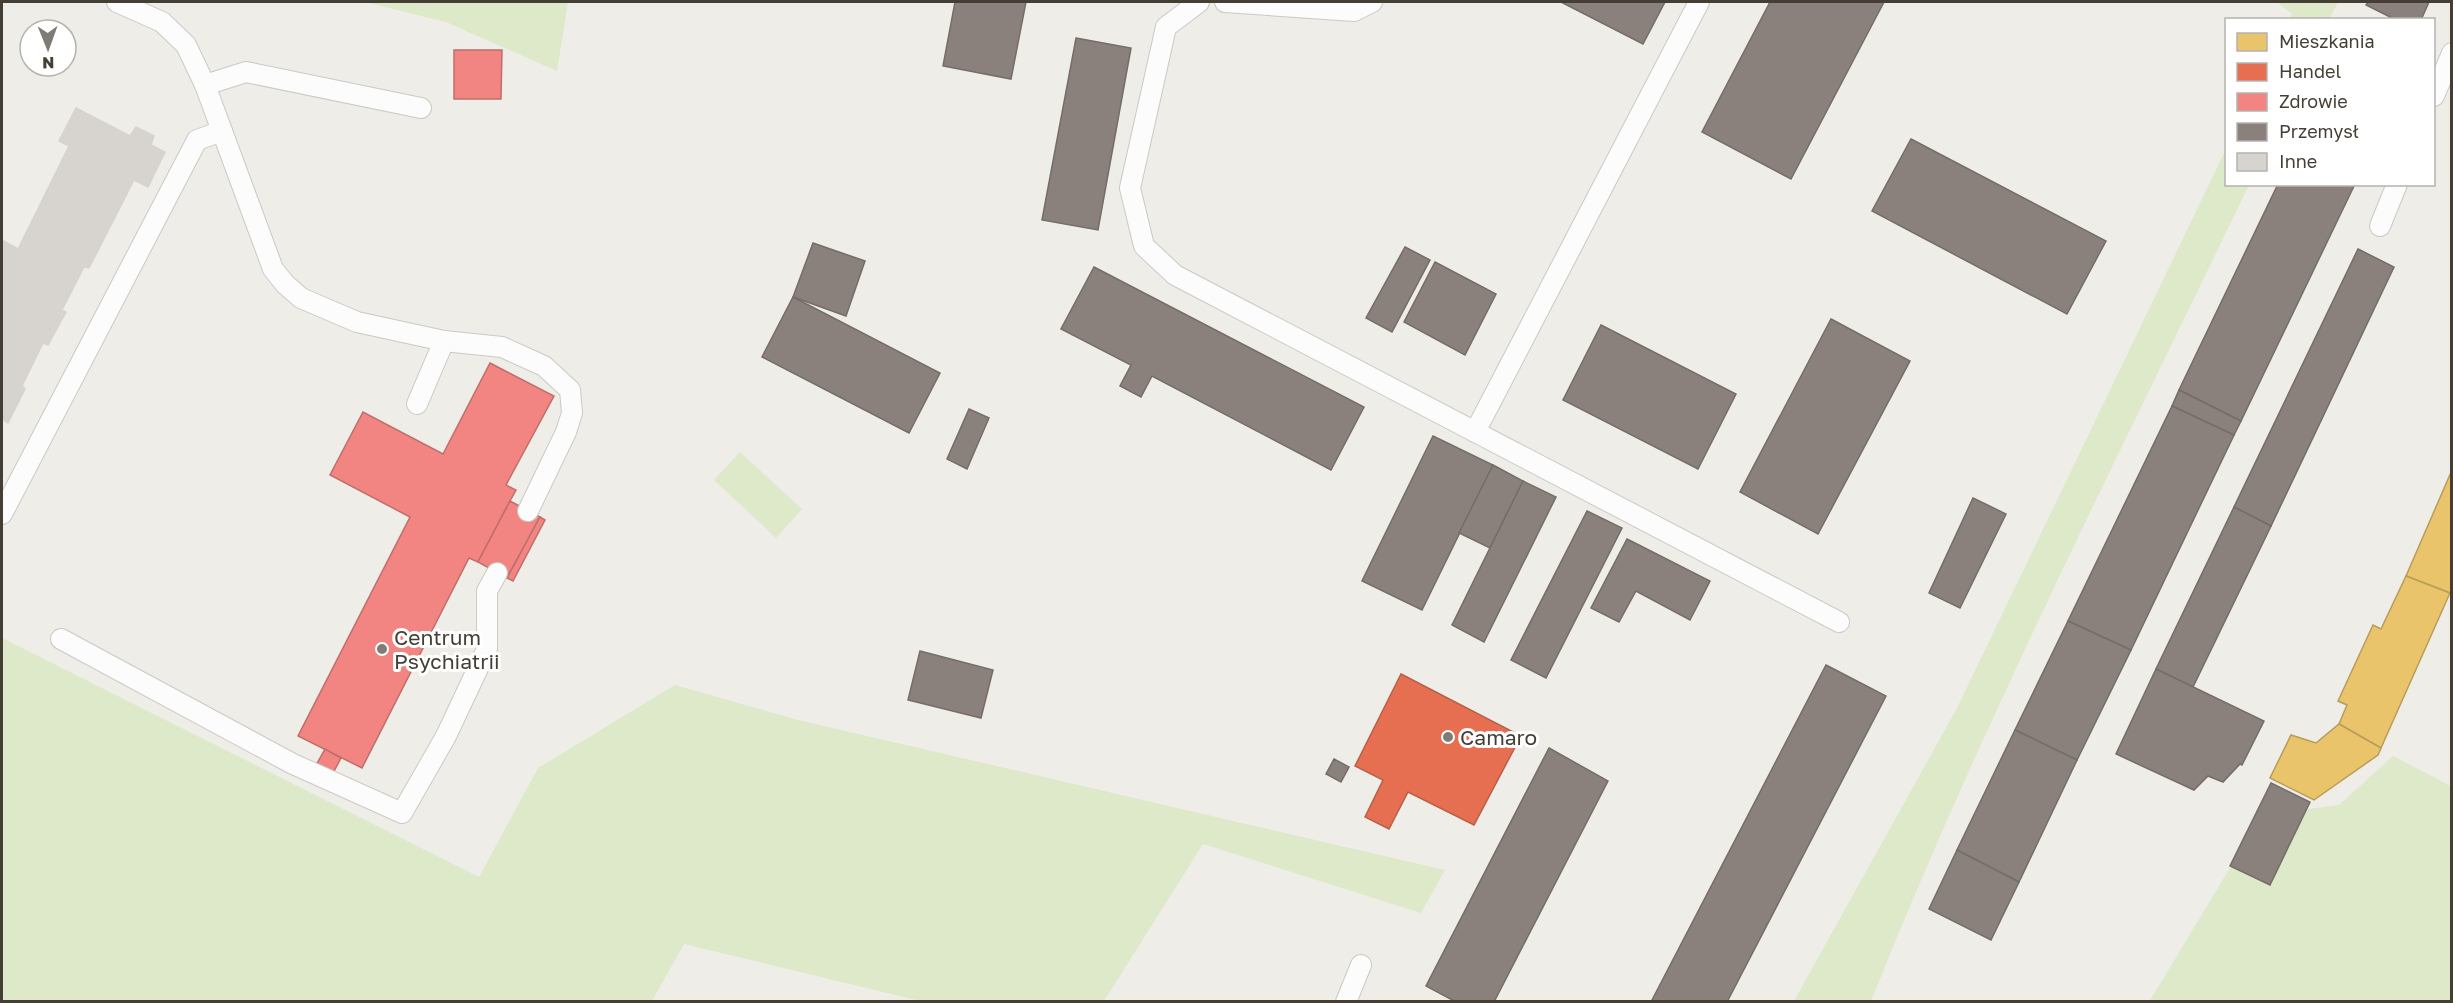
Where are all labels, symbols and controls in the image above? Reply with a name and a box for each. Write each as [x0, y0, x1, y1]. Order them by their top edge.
north arrow [18, 18, 78, 78]
legend [2225, 18, 2435, 186]
text: Mieszkania [2279, 30, 2375, 52]
text: N [42, 53, 55, 73]
text: Handel [2279, 60, 2341, 82]
text: Zdrowie [2279, 90, 2348, 112]
text: Przemysł [2279, 120, 2359, 142]
text: Inne [2279, 150, 2317, 172]
place label: Centrum Psychiatrii [394, 624, 500, 674]
marker: Centrum Psychiatrii [375, 642, 389, 656]
place label: Camaro [1460, 724, 1537, 750]
marker: Camaro [1441, 730, 1455, 744]

